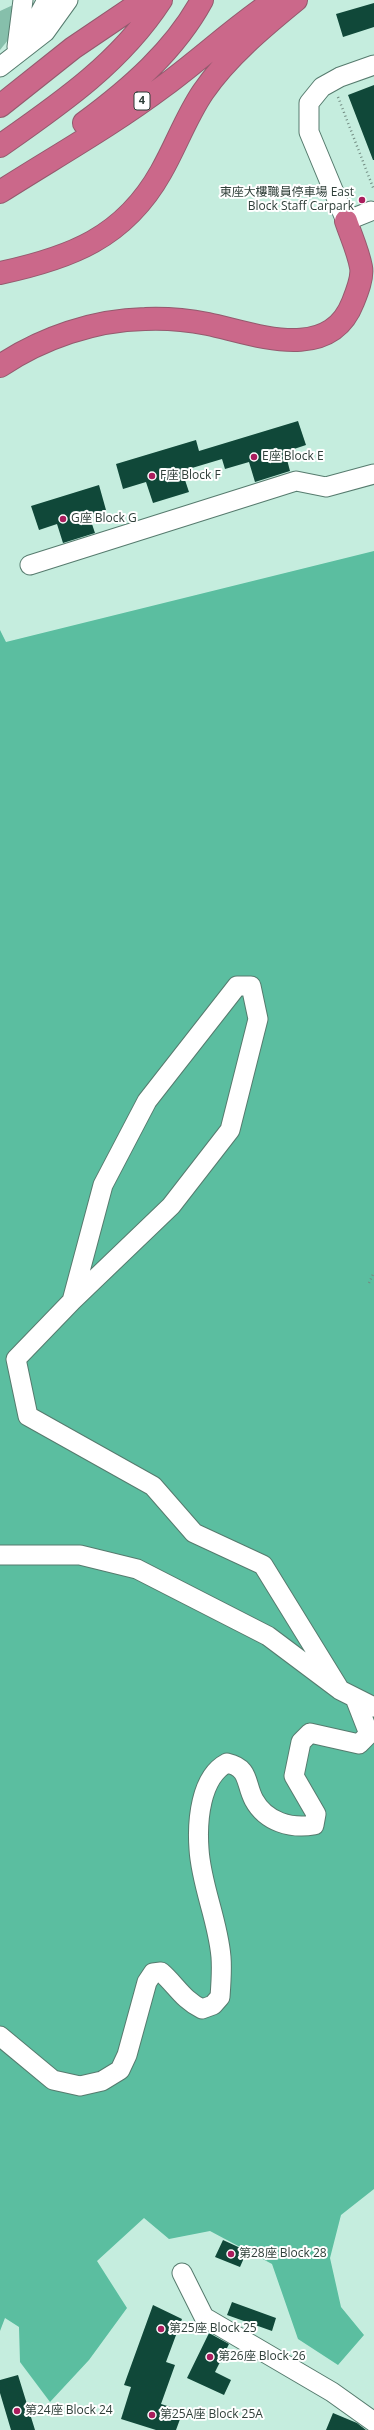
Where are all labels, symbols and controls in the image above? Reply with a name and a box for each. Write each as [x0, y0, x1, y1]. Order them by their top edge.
road number: 4 [134, 92, 150, 110]
place label: 東座大樓職員停車場 East Block Staff Carpark [220, 186, 354, 214]
marker: 東座大樓職員停車場 East Block Staff Carpark [357, 195, 367, 205]
place label: E座 Block E [262, 450, 324, 464]
marker: E座 Block E [249, 452, 259, 462]
place label: F座 Block F [160, 469, 221, 483]
marker: F座 Block F [147, 471, 157, 481]
place label: G座 Block G [71, 512, 137, 526]
marker: G座 Block G [58, 514, 68, 524]
place label: 第28座 Block 28 [239, 2247, 327, 2261]
marker: 第28座 Block 28 [226, 2249, 236, 2259]
place label: 第25座 Block 25 [169, 2322, 257, 2336]
marker: 第25座 Block 25 [156, 2324, 166, 2334]
place label: 第26座 Block 26 [218, 2350, 306, 2364]
marker: 第26座 Block 26 [205, 2352, 215, 2362]
place label: 第24座 Block 24 [25, 2404, 113, 2418]
marker: 第24座 Block 24 [12, 2406, 22, 2416]
place label: 第25A座 Block 25A [160, 2408, 263, 2422]
marker: 第25A座 Block 25A [147, 2410, 157, 2420]

